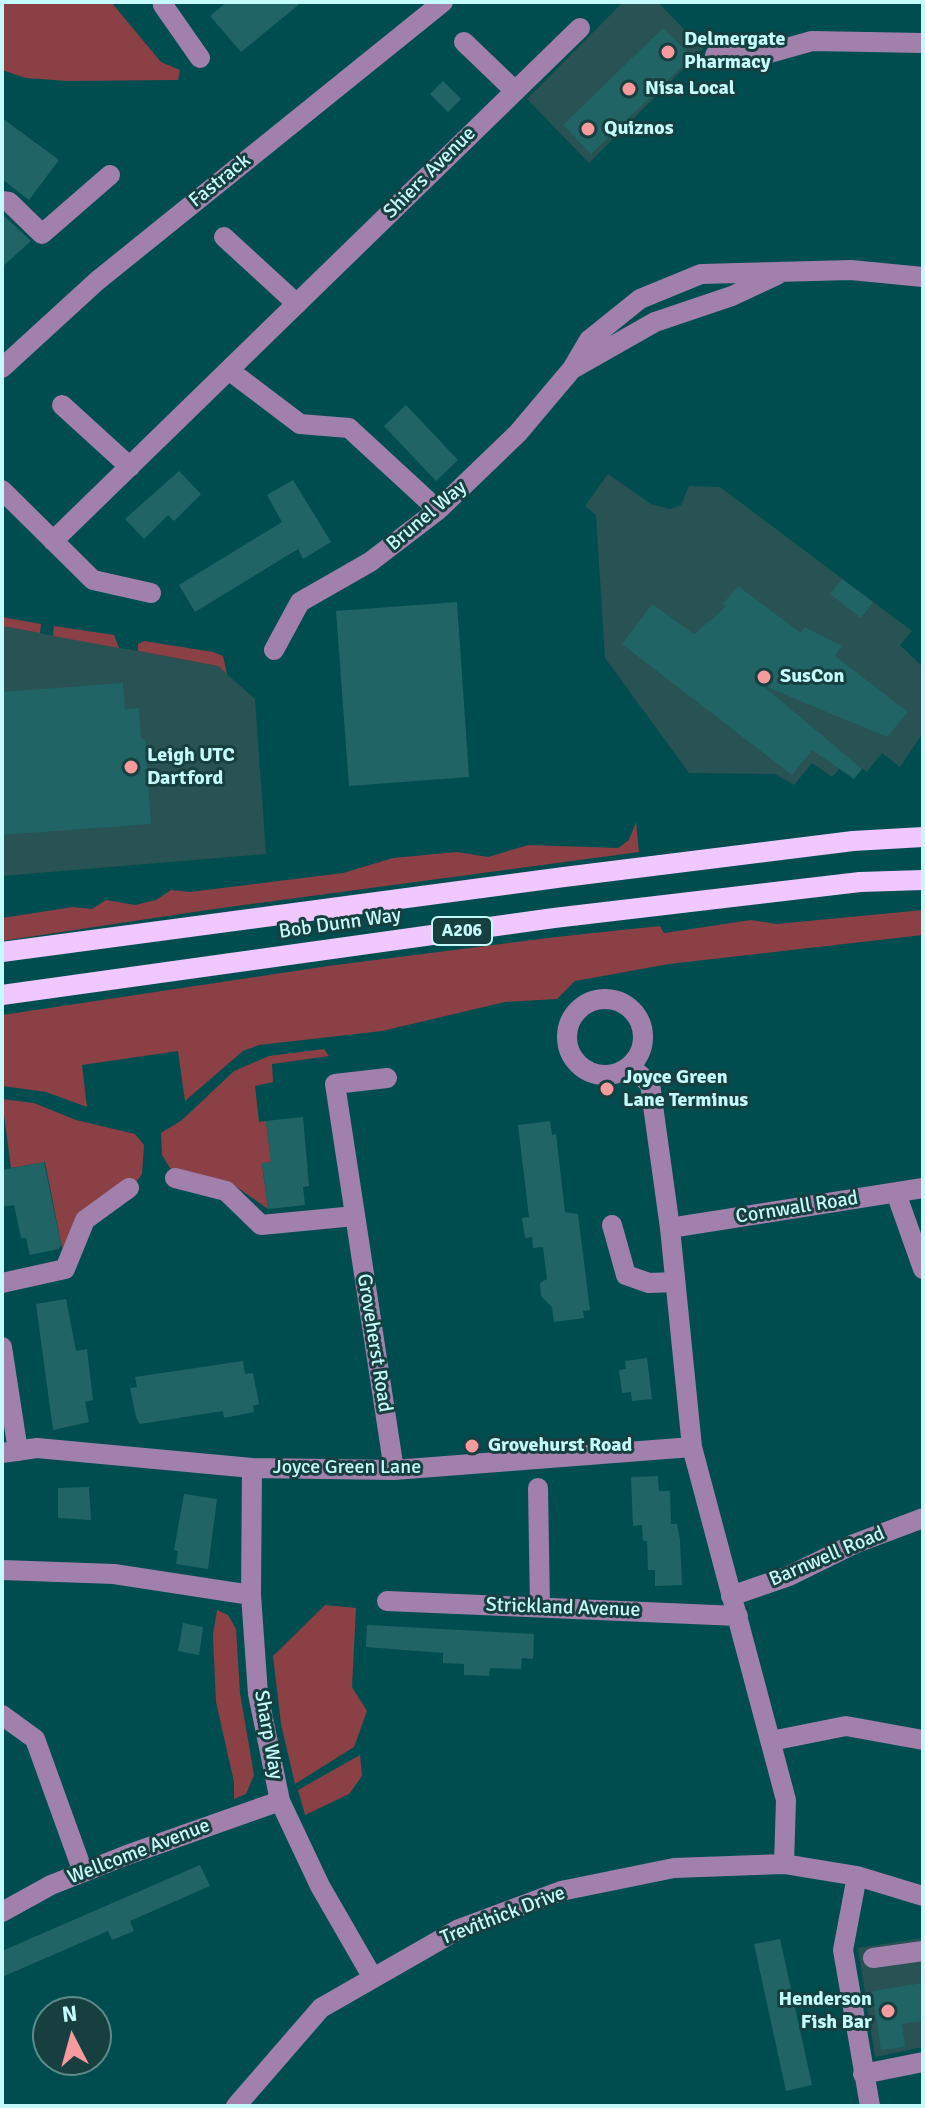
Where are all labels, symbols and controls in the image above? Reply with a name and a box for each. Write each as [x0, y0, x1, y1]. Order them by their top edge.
place label: Delmergate Pharmacy [684, 28, 785, 75]
marker: Delmergate Pharmacy [659, 43, 677, 61]
place label: Nisa Local [645, 77, 735, 101]
marker: Nisa Local [620, 80, 638, 98]
place label: Quiznos [604, 117, 674, 141]
marker: Quiznos [579, 120, 597, 138]
street label: Shiers Avenue [379, 122, 481, 224]
street label: Fastrack [184, 149, 256, 213]
street label: Brunel Way [382, 476, 472, 556]
place label: SusCon [780, 665, 844, 689]
marker: SusCon [755, 668, 773, 686]
place label: Leigh UTC Dartford [147, 744, 235, 791]
marker: Leigh UTC Dartford [122, 758, 140, 776]
street label: Bob Dunn Way [277, 904, 403, 944]
road number: A206 [432, 917, 492, 945]
place label: Joyce Green Lane Terminus [623, 1066, 748, 1113]
marker: Joyce Green Lane Terminus [598, 1080, 616, 1098]
street label: Cornwall Road [734, 1186, 860, 1230]
street label: Groveherst Road [351, 1272, 397, 1414]
place label: Grovehurst Road [488, 1434, 632, 1458]
marker: Grovehurst Road [463, 1437, 481, 1455]
street label: Joyce Green Lane [273, 1456, 421, 1480]
street label: Barnwell Road [766, 1522, 888, 1592]
street label: Strickland Avenue [485, 1593, 641, 1623]
street label: Sharp Way [248, 1689, 288, 1781]
street label: Wellcome Avenue [65, 1814, 213, 1890]
street label: Trevithick Drive [437, 1881, 569, 1951]
place label: Henderson Fish Bar [779, 1988, 872, 2035]
north arrow [32, 1996, 112, 2076]
text: N [61, 1999, 79, 2028]
marker: Henderson Fish Bar [879, 2002, 897, 2020]

